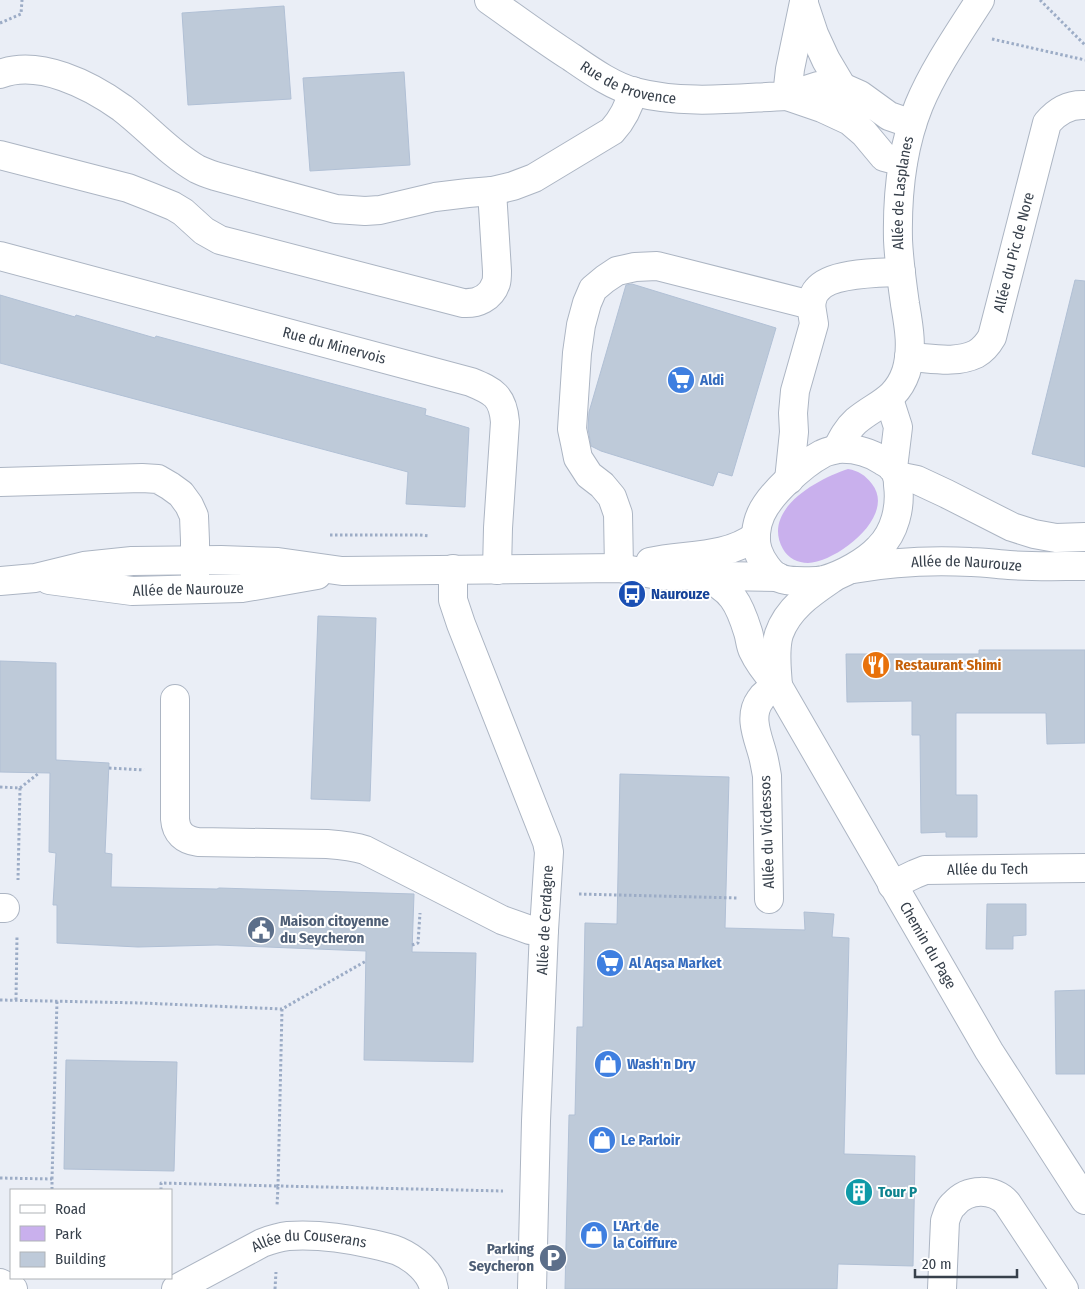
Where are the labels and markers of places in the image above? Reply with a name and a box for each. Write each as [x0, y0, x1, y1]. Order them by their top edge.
supermarket icon: Aldi [666, 365, 696, 395]
place label: Aldi [699, 371, 724, 389]
bus stop icon: Naurouze [617, 579, 647, 609]
place label: Naurouze [651, 585, 710, 603]
restaurant icon: Restaurant Shimi [861, 650, 891, 680]
place label: Restaurant Shimi [895, 656, 1001, 674]
place label: Maison citoyenne du Seycheron [280, 912, 389, 947]
public building icon: Maison citoyenne du Seycheron [246, 915, 276, 945]
supermarket icon: Al Aqsa Market [595, 948, 625, 978]
place label: Al Aqsa Market [628, 954, 723, 972]
shop icon: Wash'n Dry [593, 1049, 623, 1079]
place label: Wash'n Dry [627, 1055, 697, 1073]
shop icon: Le Parloir [587, 1125, 617, 1155]
place label: Le Parloir [621, 1131, 681, 1149]
building icon: Tour P [844, 1177, 874, 1207]
place label: Tour P [878, 1183, 917, 1201]
place label: L'Art de la Coiffure [613, 1217, 678, 1252]
shop icon: L'Art de la Coiffure [579, 1220, 609, 1250]
place label: Parking Seycheron [469, 1240, 535, 1275]
parking icon: Parking Seycheron [538, 1243, 568, 1273]

